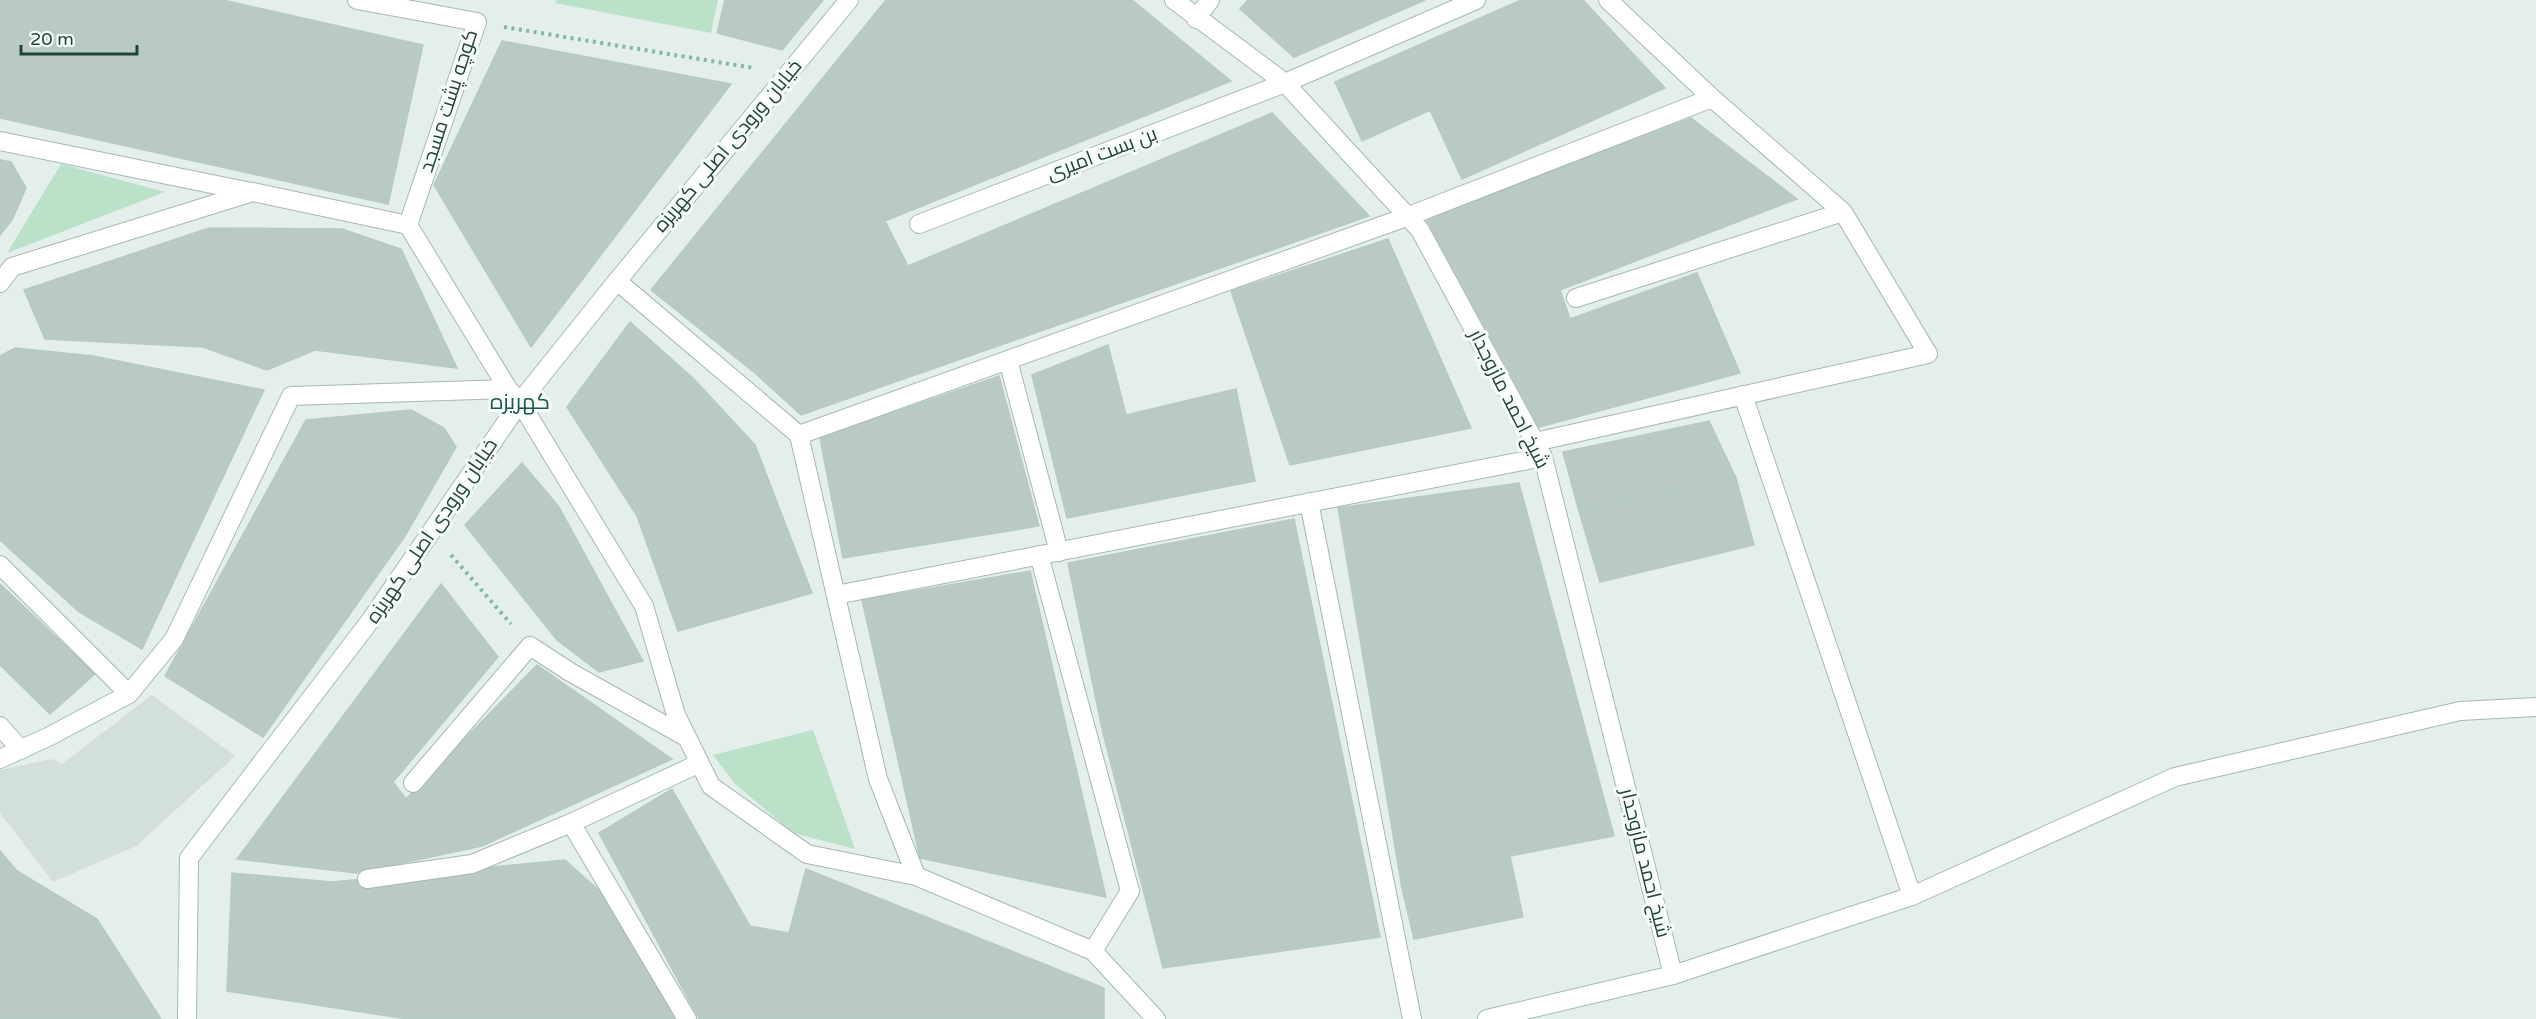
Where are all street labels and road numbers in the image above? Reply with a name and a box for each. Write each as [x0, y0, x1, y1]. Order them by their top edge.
street label: کوچه پشت مسجد [415, 27, 483, 175]
street label: خیابان ورودی اصلی کهریزه [649, 55, 807, 237]
street label: بن بست امیری [1043, 122, 1161, 186]
street label: شیخ احمد مازوجدار [1462, 324, 1555, 473]
street label: خیابان ورودی اصلی کهریزه [361, 434, 503, 628]
street label: شیخ احمد مازوجدار [1614, 785, 1675, 941]

